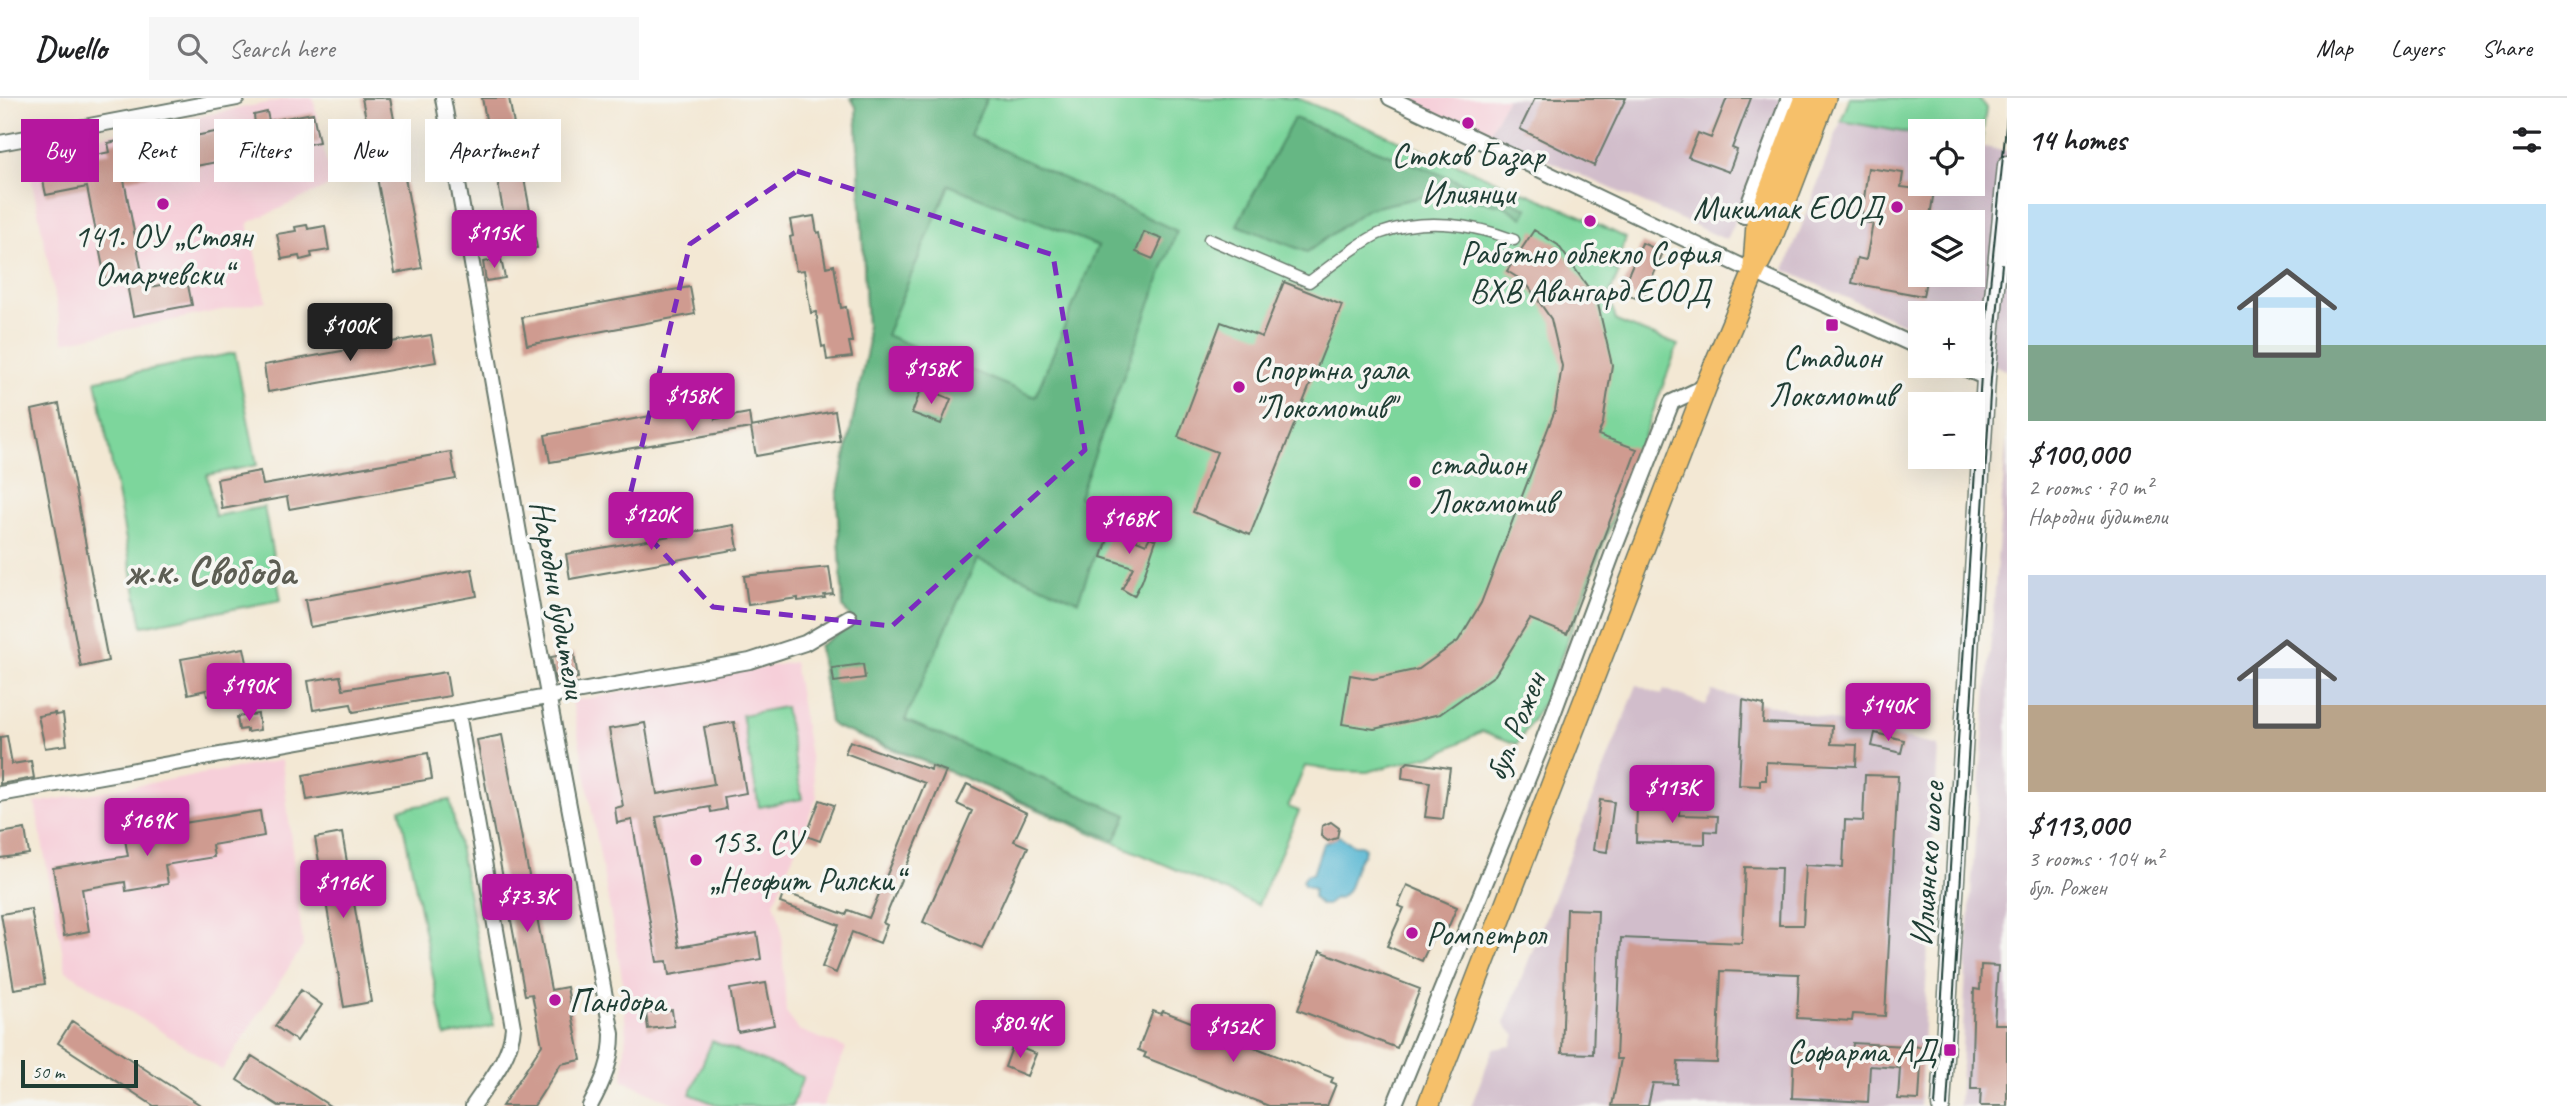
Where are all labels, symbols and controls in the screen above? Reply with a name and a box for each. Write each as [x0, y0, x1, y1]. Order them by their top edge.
search box [149, 17, 639, 80]
text: Dwello [35, 27, 107, 69]
icon: search [173, 29, 211, 67]
text: Search here [229, 32, 335, 65]
text: Map [2316, 33, 2353, 63]
text: Layers [2391, 33, 2444, 63]
text: Share [2482, 33, 2532, 63]
marker: Стоков Базар Илиянци [1460, 115, 1476, 131]
chip: Buy [21, 119, 99, 182]
chip: Rent [113, 119, 200, 182]
chip: Filters [214, 119, 314, 182]
chip: New [328, 119, 411, 182]
chip: Apartment [425, 119, 561, 182]
map controls [1908, 119, 1985, 469]
button: locate [1908, 119, 1985, 196]
text: 14 homes [2028, 121, 2126, 159]
icon: filters [2508, 121, 2546, 159]
place label: Стоков Базар Илиянци [1392, 134, 1547, 214]
place label: Микимак ЕООД [1693, 187, 1886, 229]
marker: 141. ОУ „Стоян Омарчевски“ [155, 196, 171, 212]
marker: Микимак ЕООД [1889, 199, 1905, 215]
button: layers [1908, 210, 1985, 287]
pin: $115K [445, 211, 543, 270]
marker: Работно облекло София ВХВ Авангард ЕООД [1582, 213, 1598, 229]
place label: 141. ОУ „Стоян Омарчевски“ [74, 215, 255, 295]
text: $115K [468, 218, 520, 247]
place label: Работно облекло София ВХВ Авангард ЕООД [1461, 232, 1722, 312]
icon: home [2224, 250, 2350, 376]
button: + [1908, 301, 1985, 378]
pin: $100K [301, 303, 399, 363]
text: $100K [323, 311, 377, 340]
marker: Стадион Локомотив [1824, 317, 1840, 333]
place label: Стадион Локомотив [1769, 336, 1903, 416]
pin: $158K [882, 346, 980, 406]
place label: Спортна зала "Локомотив" [1253, 348, 1410, 428]
text: $158K [905, 354, 957, 383]
pin: $158K [643, 374, 741, 433]
marker: Спортна зала "Локомотив" [1231, 379, 1247, 395]
text: $158K [666, 381, 718, 410]
button: − [1908, 392, 1985, 469]
text: $100,000 [2028, 435, 2128, 473]
place label: стадион Локомотив [1429, 443, 1563, 523]
text: 2 rooms · 70 m² [2028, 473, 2152, 502]
marker: стадион Локомотив [1407, 474, 1423, 490]
pin: $120K [602, 492, 700, 552]
pin: $168K [1080, 496, 1178, 556]
street label: Народни будители [521, 497, 597, 703]
text: $120K [624, 500, 678, 529]
text: Народни будители [2028, 502, 2167, 531]
text: $168K [1102, 504, 1156, 533]
district label: ж.к. Свобода [125, 546, 299, 596]
icon: home [2224, 621, 2350, 747]
pin: $190K [200, 664, 298, 723]
street label: бул. Рожен [1474, 664, 1557, 786]
text: $190K [223, 671, 275, 700]
pin: $140K [1839, 684, 1937, 743]
text: $140K [1861, 691, 1915, 720]
pin: $113K [1623, 766, 1721, 825]
text: $113K [1645, 773, 1699, 802]
street label: Илиянско шосе [1900, 778, 1954, 948]
pin: $169K [98, 798, 196, 858]
text: $169K [120, 806, 174, 835]
text: $113,000 [2028, 806, 2128, 844]
place label: 153. СУ „Неофит Рилски“ [710, 821, 910, 901]
text: 3 rooms · 104 m² [2028, 844, 2163, 873]
marker: 153. СУ „Неофит Рилски“ [688, 852, 704, 868]
pin: $116K [294, 860, 392, 920]
text: $116K [316, 868, 370, 897]
text: бул. Рожен [2028, 873, 2107, 902]
pin: $73.3K [470, 874, 584, 934]
text: $73.3K [498, 882, 556, 911]
place label: Ромпетрол [1426, 913, 1548, 955]
marker: Ромпетрол [1404, 925, 1420, 941]
place label: Пандора [569, 980, 668, 1022]
marker: Пандора [547, 992, 563, 1008]
pin: $80.4K [963, 1000, 1077, 1060]
pin: $152K [1184, 1004, 1282, 1064]
text: $80.4K [991, 1008, 1049, 1037]
text: $152K [1207, 1012, 1259, 1041]
place label: Софарма АД [1787, 1030, 1939, 1072]
marker: Софарма АД [1942, 1042, 1958, 1058]
scale bar [21, 1057, 138, 1089]
text: 50 m [32, 1060, 64, 1084]

